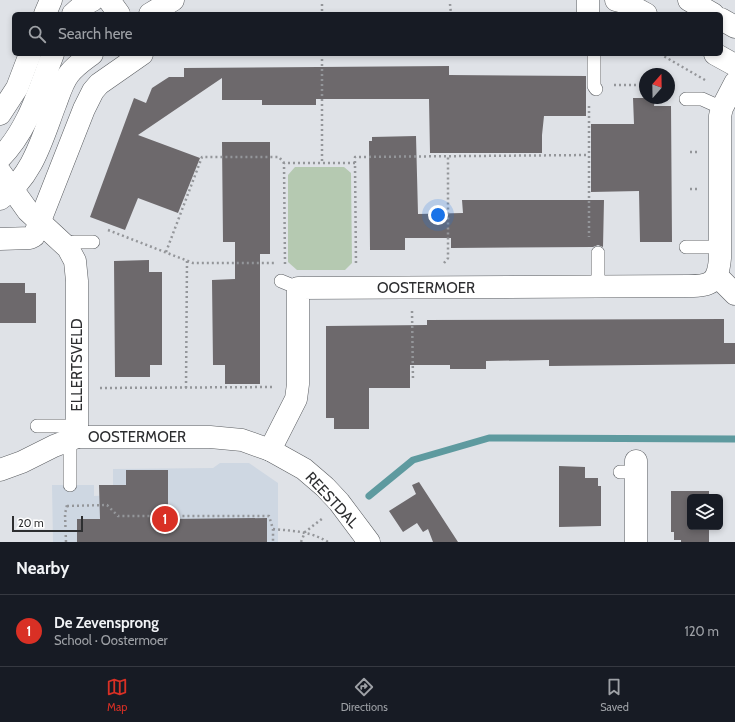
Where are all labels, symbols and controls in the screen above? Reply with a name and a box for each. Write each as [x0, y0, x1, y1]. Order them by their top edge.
search box [12, 12, 723, 56]
icon: search [26, 23, 48, 45]
text: Search here [58, 25, 133, 43]
north arrow [639, 68, 675, 104]
your location [428, 205, 448, 225]
street label: OOSTERMOER [377, 279, 475, 297]
street label: ELLERTSVELD [68, 318, 86, 412]
street label: OOSTERMOER [88, 428, 186, 446]
street label: REESTDAL [302, 468, 363, 532]
map controls [687, 494, 723, 530]
button: layers [687, 494, 723, 530]
pin: 1 [152, 504, 178, 534]
scale bar [12, 514, 83, 533]
text: 20 m [18, 516, 44, 530]
text: Nearby [16, 558, 69, 578]
text: De Zevensprong [54, 614, 159, 632]
text: 1 [27, 623, 31, 639]
text: 120 m [685, 623, 719, 639]
text: School · Oostermoer [54, 632, 168, 648]
tab: Map [106, 676, 128, 714]
tab: Directions [341, 676, 388, 714]
tab: Saved [600, 676, 629, 714]

